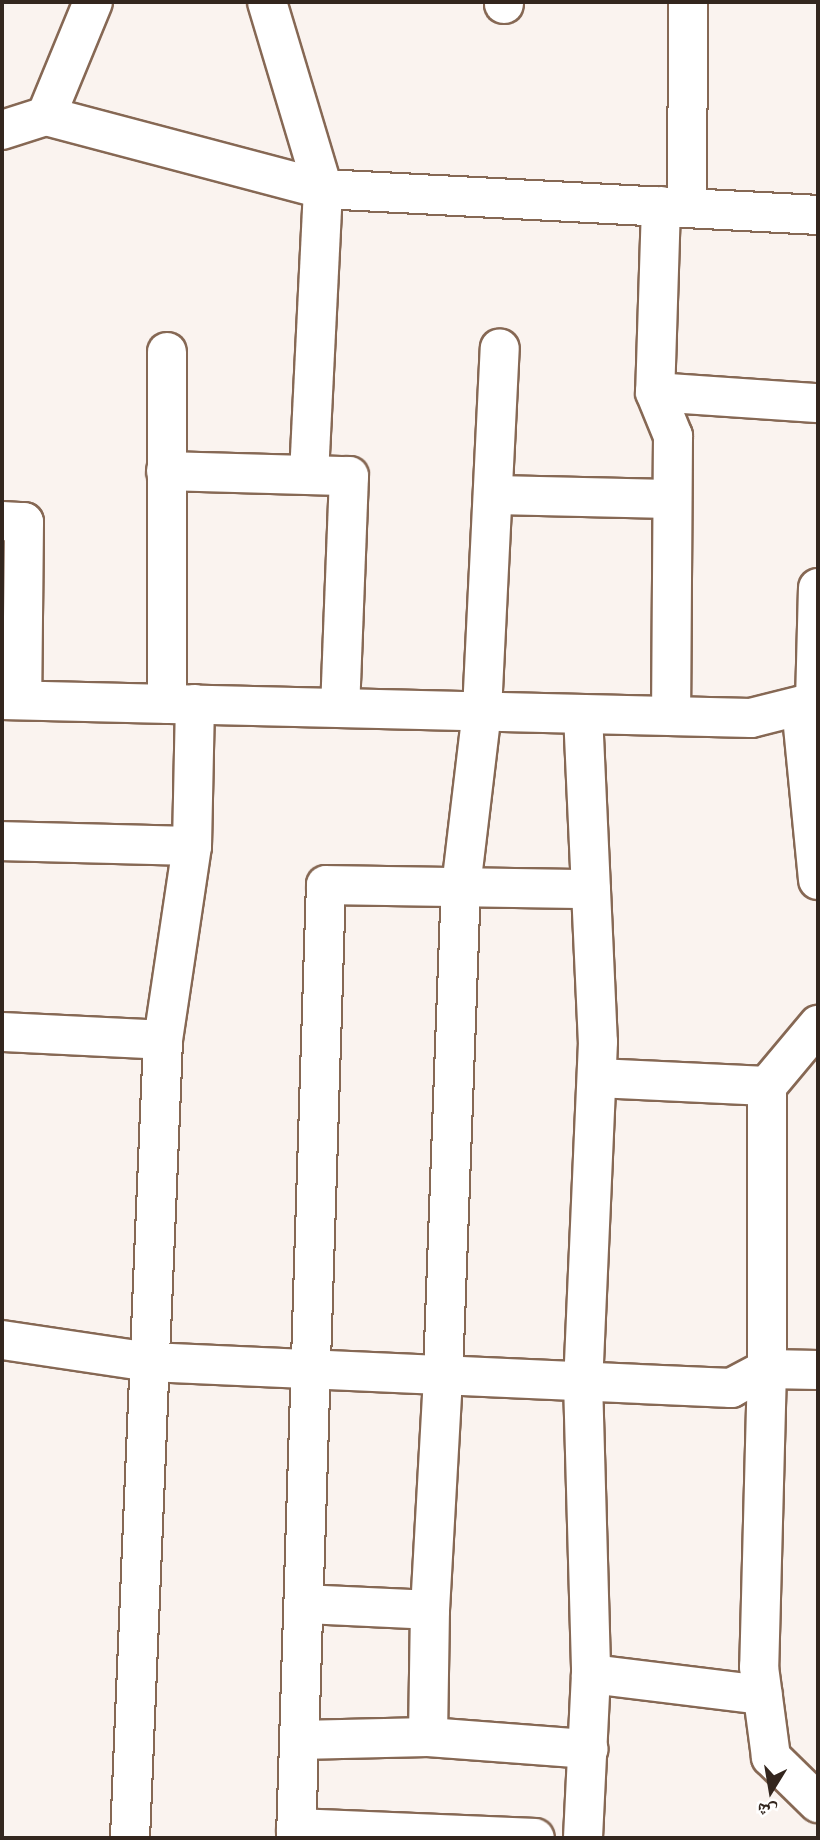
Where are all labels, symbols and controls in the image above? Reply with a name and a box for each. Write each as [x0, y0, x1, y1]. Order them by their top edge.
north arrow [736, 1756, 806, 1826]
text: ش [755, 1799, 779, 1824]

